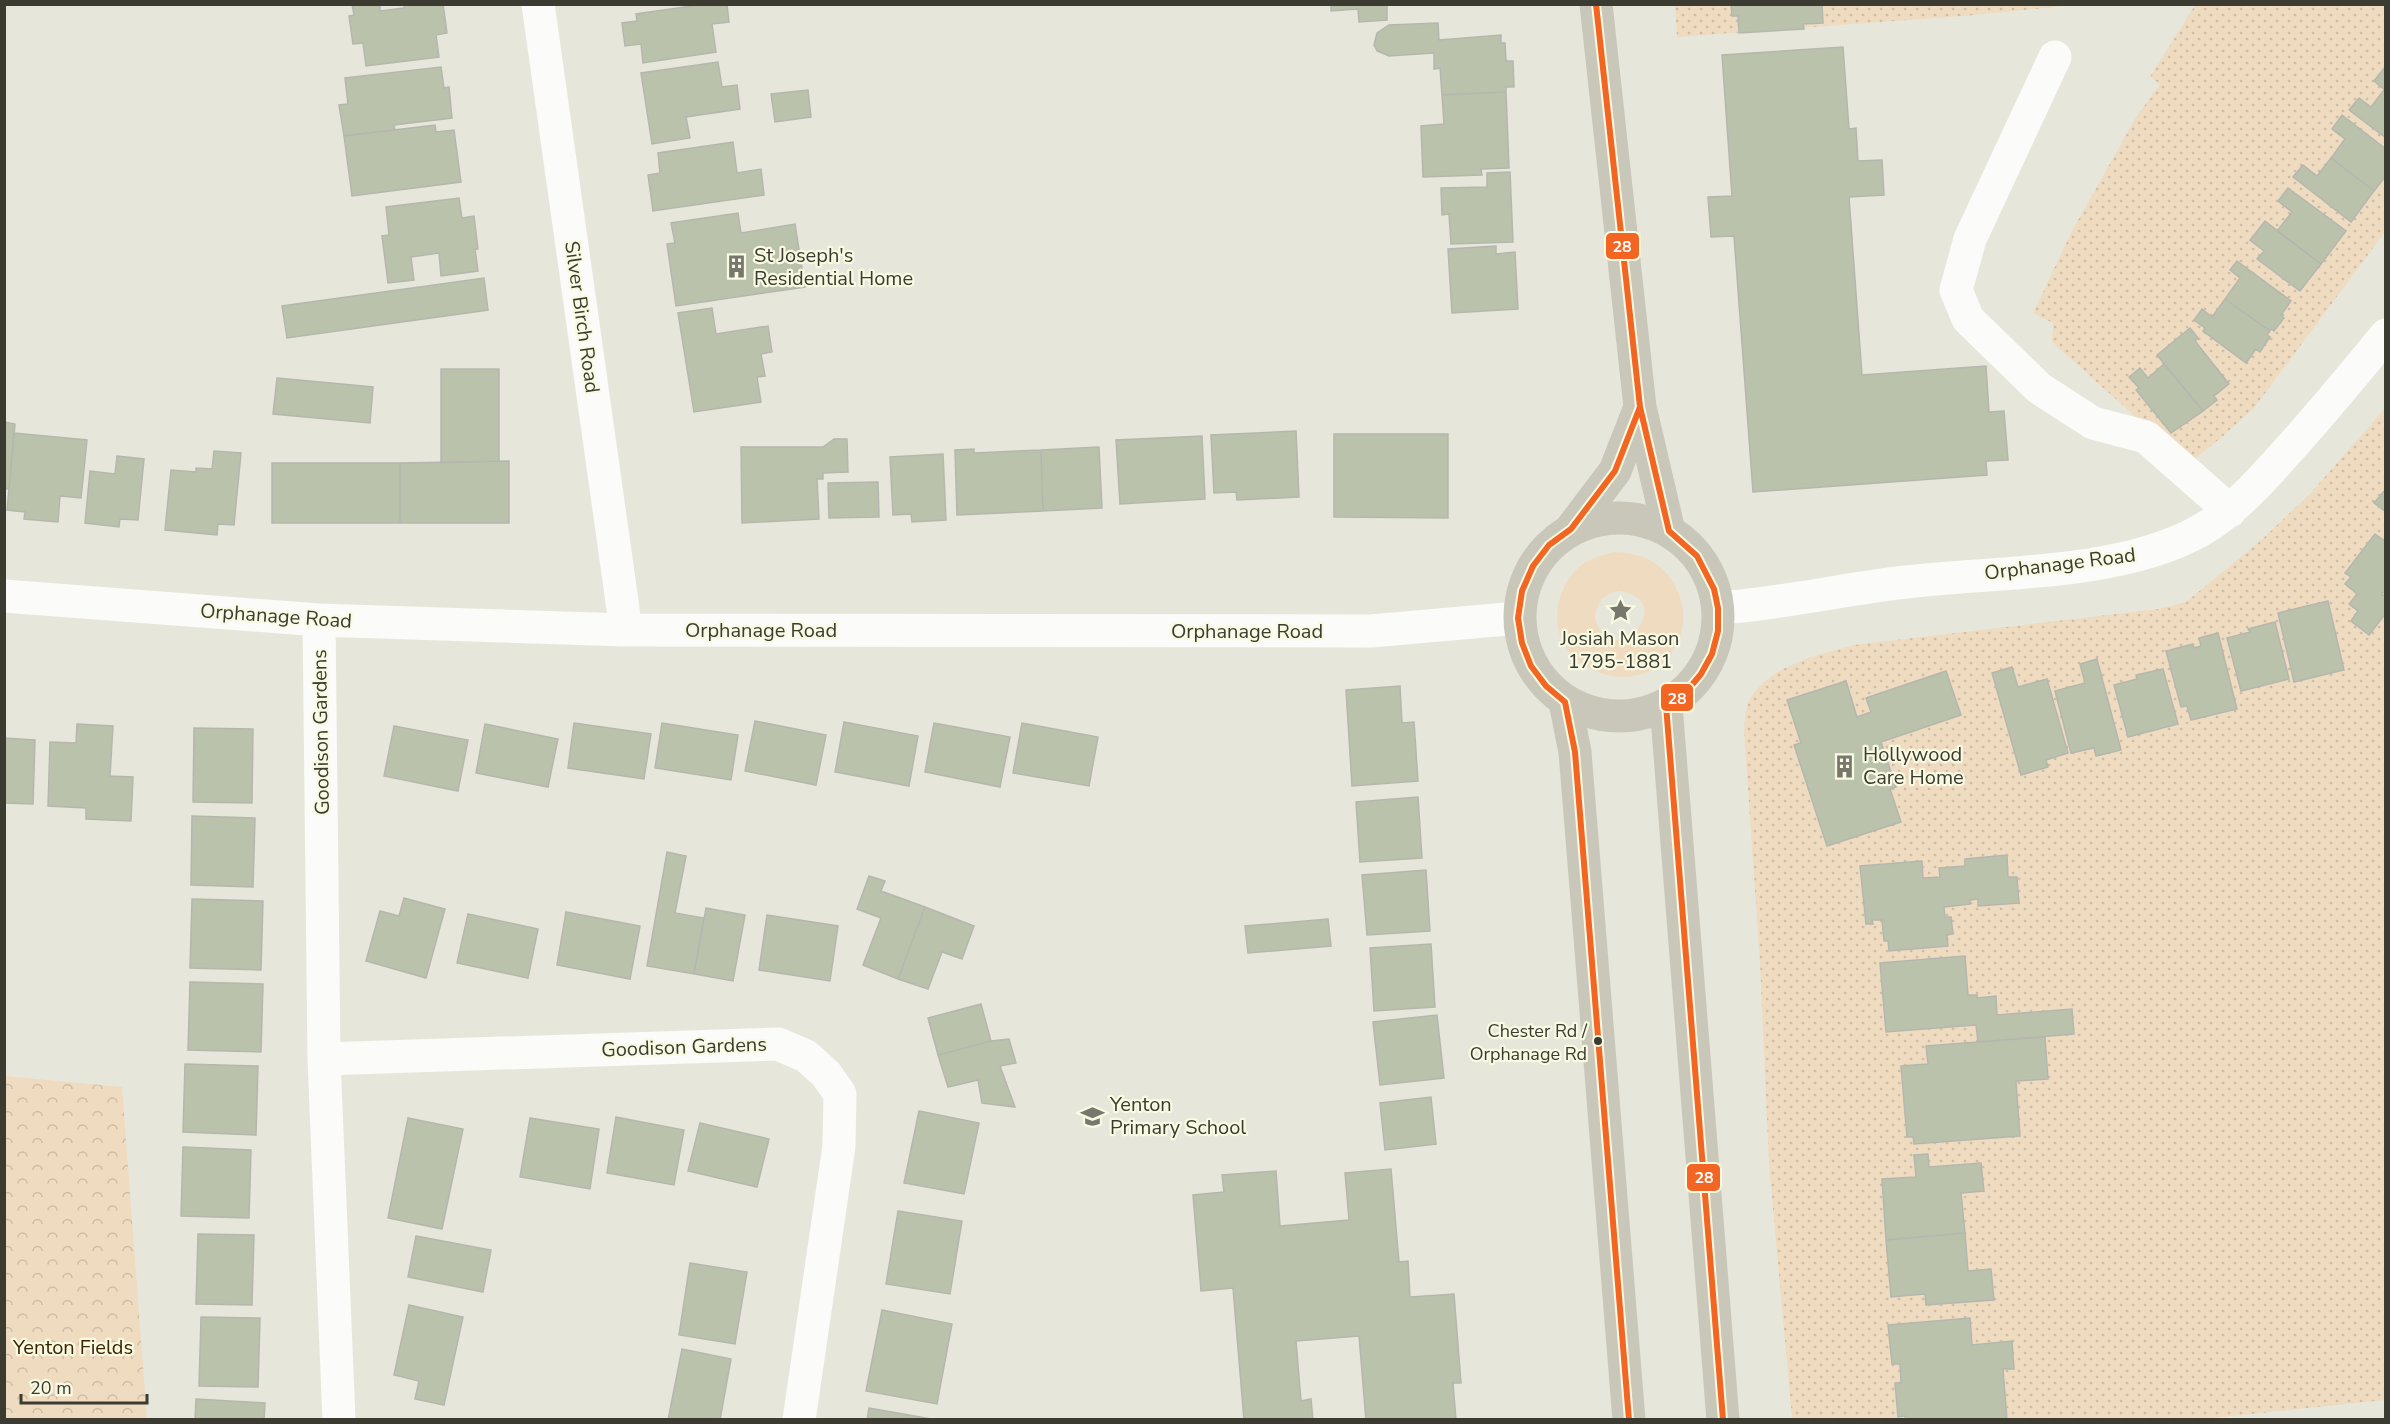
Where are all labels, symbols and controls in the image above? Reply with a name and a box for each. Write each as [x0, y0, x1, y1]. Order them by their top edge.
line badge: 28 [1605, 232, 1640, 260]
text: 28 [1612, 236, 1632, 258]
street label: Silver Birch Road [558, 239, 606, 395]
place label: St Joseph's Residential Home [754, 242, 913, 292]
building icon: St Joseph's Residential Home [723, 253, 749, 279]
street label: Orphanage Road [1983, 541, 2137, 587]
street label: Orphanage Road [199, 597, 353, 635]
place icon: Josiah Mason 1795-1881 [1607, 598, 1633, 624]
street label: Orphanage Road [685, 617, 837, 644]
street label: Orphanage Road [1171, 618, 1323, 645]
place label: Josiah Mason 1795-1881 [1560, 625, 1679, 675]
street label: Goodison Gardens [306, 649, 336, 815]
line badge: 28 [1660, 683, 1694, 712]
text: 28 [1667, 688, 1687, 710]
place label: Hollywood Care Home [1863, 741, 1964, 791]
building icon: Hollywood Care Home [1832, 753, 1858, 779]
place label: Chester Rd / Orphanage Rd [1470, 1019, 1588, 1066]
street label: Goodison Gardens [601, 1031, 767, 1063]
marker: Chester Rd / Orphanage Rd [1592, 1035, 1604, 1047]
place label: Yenton Primary School [1109, 1091, 1246, 1141]
school or university icon: Yenton Primary School [1079, 1103, 1105, 1129]
line badge: 28 [1686, 1163, 1721, 1192]
text: 28 [1694, 1167, 1714, 1189]
park label: Yenton Fields [12, 1334, 133, 1361]
scale bar [21, 1367, 147, 1405]
text: 20 m [30, 1376, 72, 1400]

